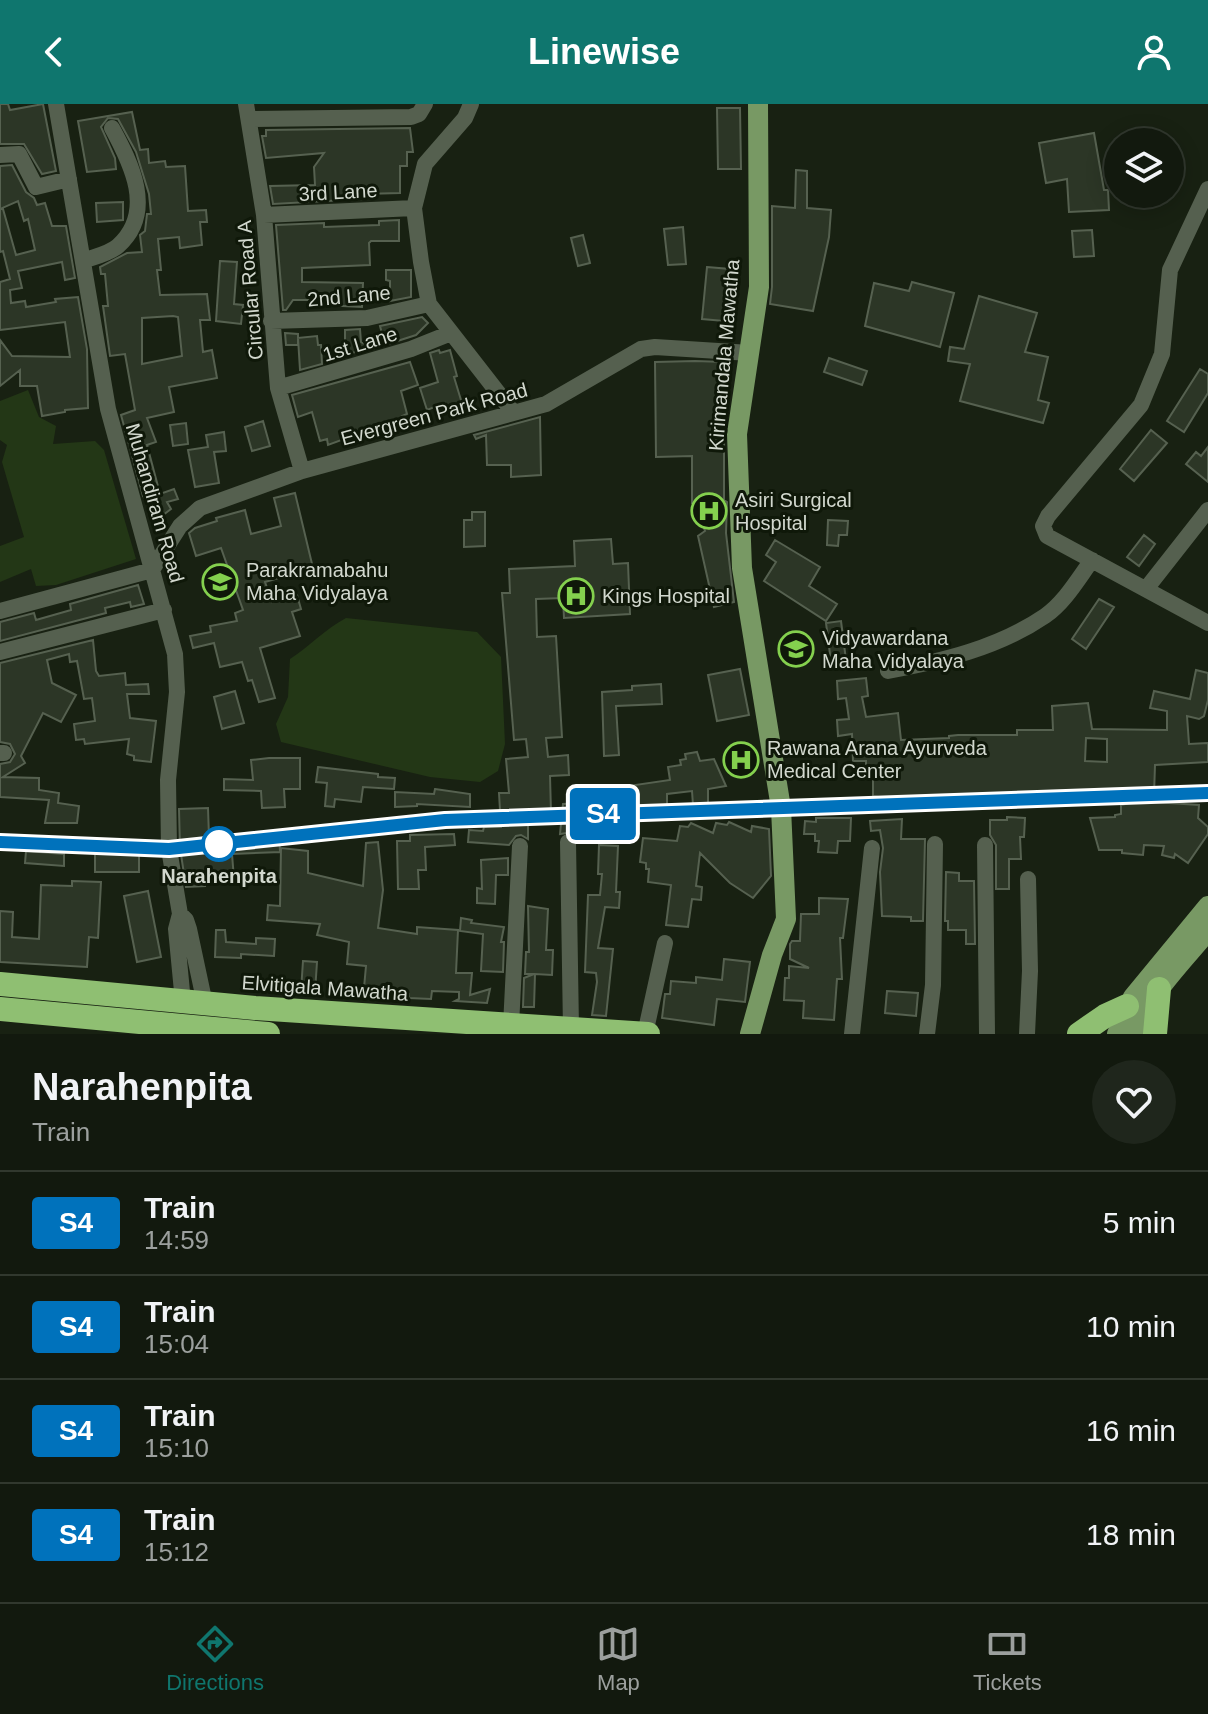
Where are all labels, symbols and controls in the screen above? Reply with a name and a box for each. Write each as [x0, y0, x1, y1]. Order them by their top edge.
icon: back [32, 30, 76, 74]
icon: person [1132, 30, 1176, 74]
text: Linewise [528, 31, 680, 72]
map controls [1104, 128, 1184, 208]
button: layers [1104, 128, 1184, 208]
street label: 3rd Lane [298, 179, 378, 205]
street label: Circular Road A [233, 219, 267, 361]
street label: Kirimandala Mawatha [705, 257, 743, 452]
street label: 2nd Lane [306, 281, 392, 311]
street label: 1st Lane [320, 322, 400, 366]
street label: Evergreen Park Road [338, 378, 530, 450]
street label: Muhandiram Road [122, 421, 188, 585]
place label: Asiri Surgical Hospital [735, 489, 852, 534]
hospital icon: Asiri Surgical Hospital [690, 492, 728, 530]
place label: Parakramabahu Maha Vidyalaya [246, 559, 389, 604]
school or university icon: Parakramabahu Maha Vidyalaya [201, 563, 239, 601]
hospital icon: Kings Hospital [557, 577, 595, 615]
place label: Kings Hospital [602, 585, 730, 607]
place label: Vidyawardana Maha Vidyalaya [822, 627, 965, 672]
school or university icon: Vidyawardana Maha Vidyalaya [777, 630, 815, 668]
place label: Rawana Arana Ayurveda Medical Center [767, 737, 988, 782]
hospital icon: Rawana Arana Ayurveda Medical Center [722, 741, 760, 779]
line badge: S4 [567, 788, 639, 840]
text: S4 [586, 798, 620, 829]
marker: Narahenpita [202, 827, 236, 861]
place label: Narahenpita [161, 865, 278, 887]
street label: Elvitigala Mawatha [241, 971, 410, 1005]
button: heart [1092, 1060, 1176, 1144]
text: Narahenpita [32, 1066, 252, 1108]
text: Train [32, 1117, 90, 1147]
text: Train [144, 1191, 216, 1224]
text: 5 min [1103, 1206, 1176, 1239]
text: S4 [59, 1207, 93, 1238]
text: 14:59 [144, 1225, 209, 1255]
text: Train [144, 1295, 216, 1328]
text: 10 min [1086, 1310, 1176, 1343]
text: S4 [59, 1311, 93, 1342]
text: 15:04 [144, 1329, 209, 1359]
text: Train [144, 1399, 216, 1432]
text: 16 min [1086, 1414, 1176, 1447]
text: S4 [59, 1415, 93, 1446]
text: 15:10 [144, 1433, 209, 1463]
text: Train [144, 1503, 216, 1536]
text: 18 min [1086, 1518, 1176, 1551]
text: S4 [59, 1519, 93, 1550]
text: 15:12 [144, 1537, 209, 1567]
tab: Directions [166, 1622, 264, 1696]
tab: Map [596, 1622, 640, 1696]
tab: Tickets [973, 1622, 1042, 1696]

